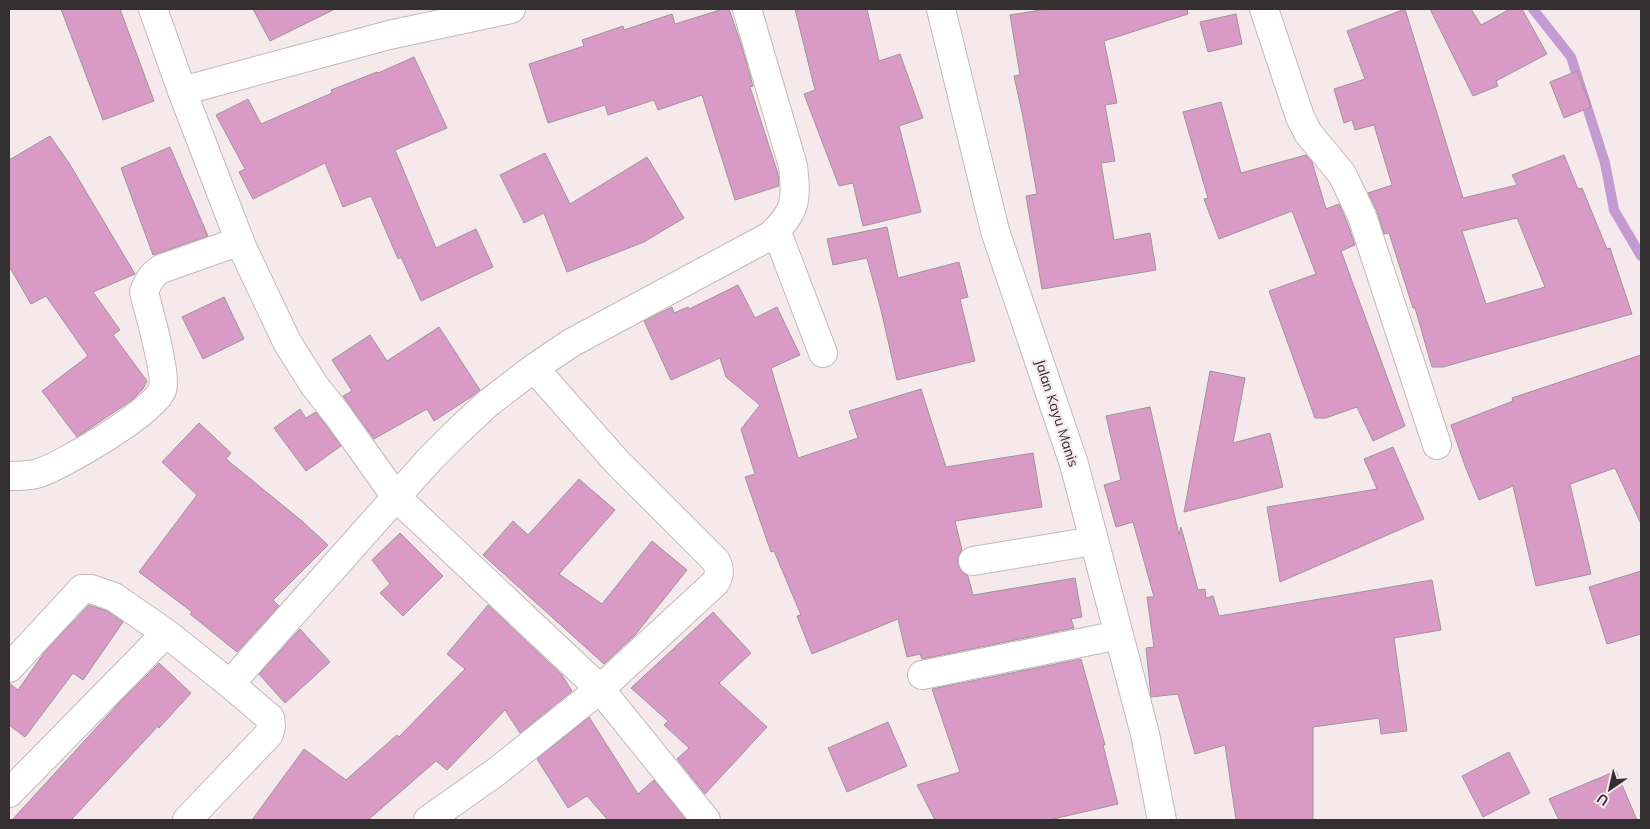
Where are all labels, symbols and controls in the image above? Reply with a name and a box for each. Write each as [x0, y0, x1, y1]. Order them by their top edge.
street label: Jalan Kayu Manis [1031, 357, 1083, 469]
north arrow [1585, 764, 1635, 814]
text: U [1593, 789, 1612, 810]

